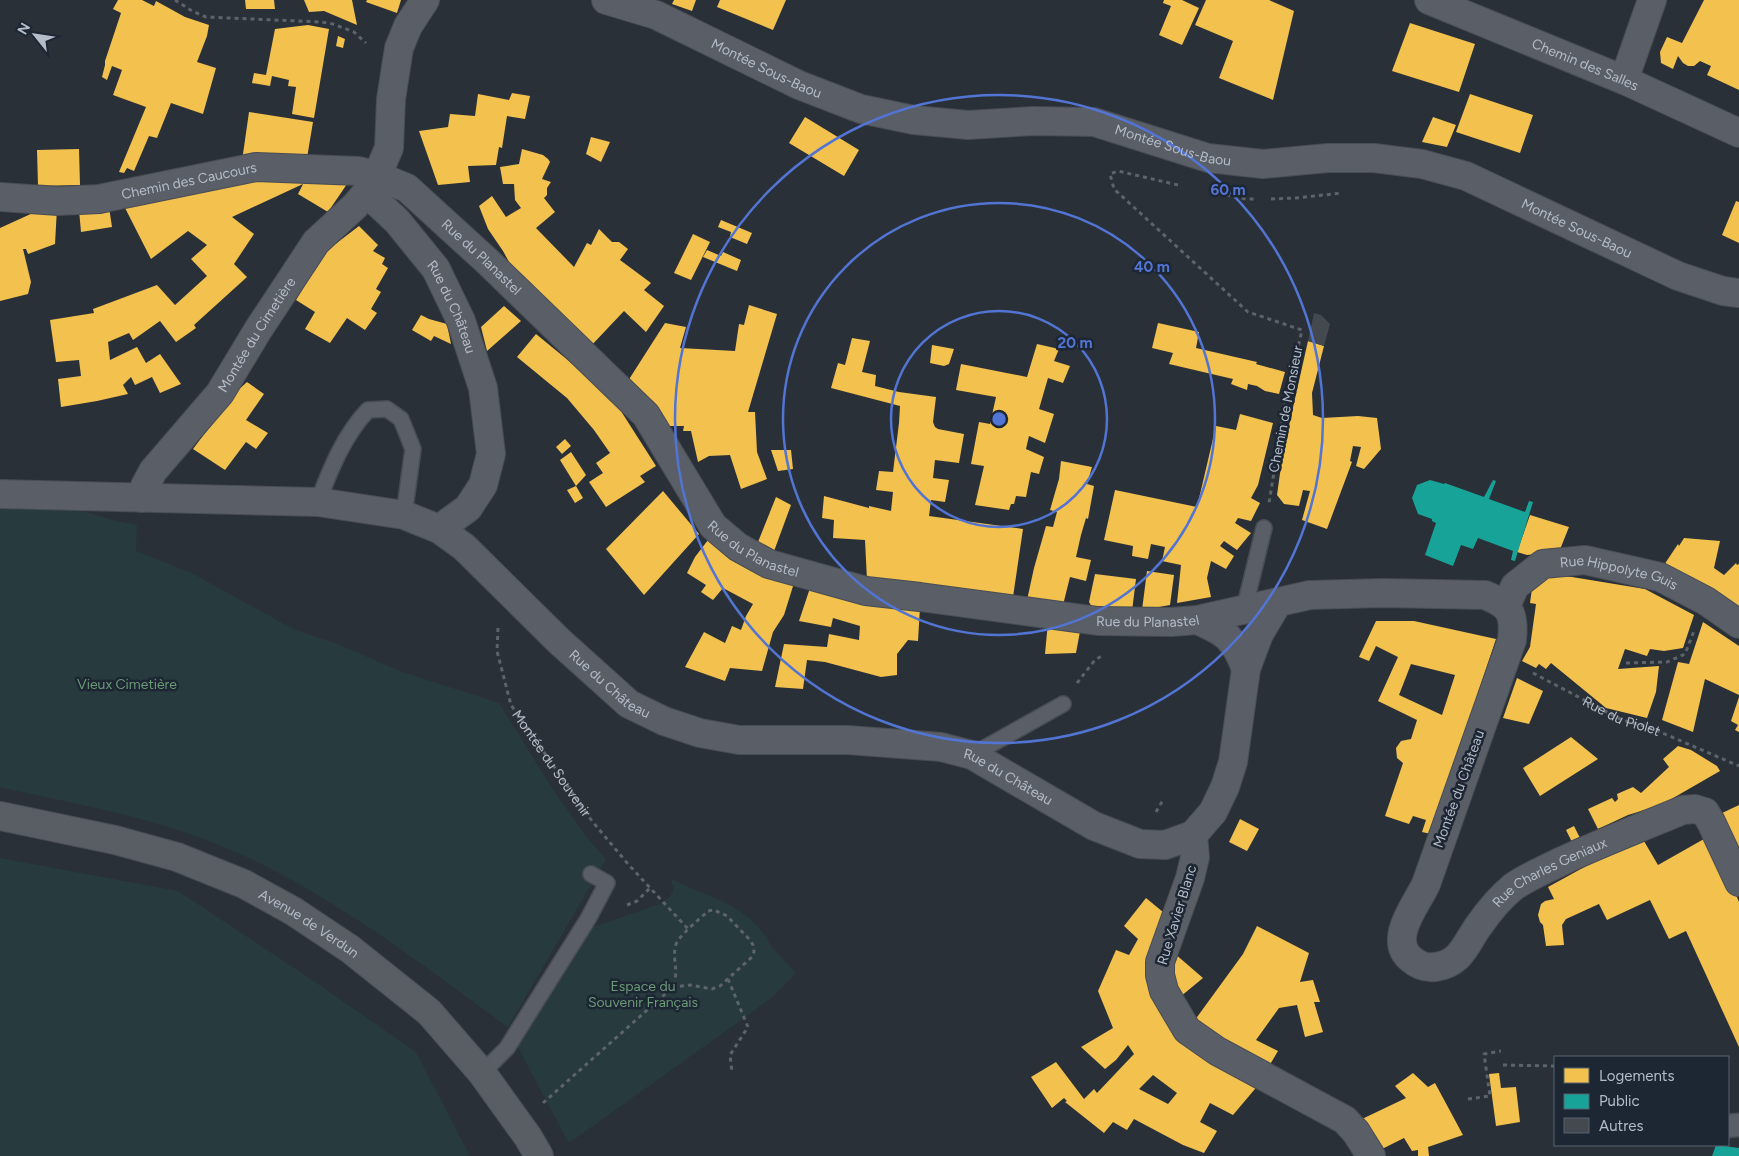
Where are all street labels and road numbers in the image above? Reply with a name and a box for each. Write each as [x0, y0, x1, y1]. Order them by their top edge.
street label: Montée Sous-Baou [708, 35, 824, 102]
street label: Chemin des Salles [1529, 35, 1641, 94]
street label: Montée Sous-Baou [1113, 121, 1232, 169]
street label: Chemin des Caucours [120, 159, 258, 203]
street label: Montée Sous-Baou [1519, 195, 1635, 262]
street label: Rue du Planastel [438, 215, 525, 298]
street label: Rue du Château [424, 257, 480, 355]
street label: Montée du Cimetière [214, 274, 299, 395]
street label: Chemin de Monsieur [1265, 344, 1307, 474]
street label: Rue du Planastel [704, 517, 801, 580]
street label: Rue Hippolyte Guis [1559, 551, 1681, 593]
street label: Rue du Planastel [1096, 611, 1201, 631]
street label: Rue du Château [566, 646, 653, 722]
street label: Rue du Piolet [1580, 692, 1663, 740]
street label: Montée du Souvenir [509, 707, 595, 820]
street label: Montée du Château [1430, 728, 1488, 850]
street label: Rue du Château [962, 745, 1056, 809]
street label: Rue Charles Geniaux [1489, 834, 1610, 911]
street label: Rue Xavier Blanc [1154, 863, 1200, 967]
street label: Avenue de Verdun [256, 885, 363, 962]

